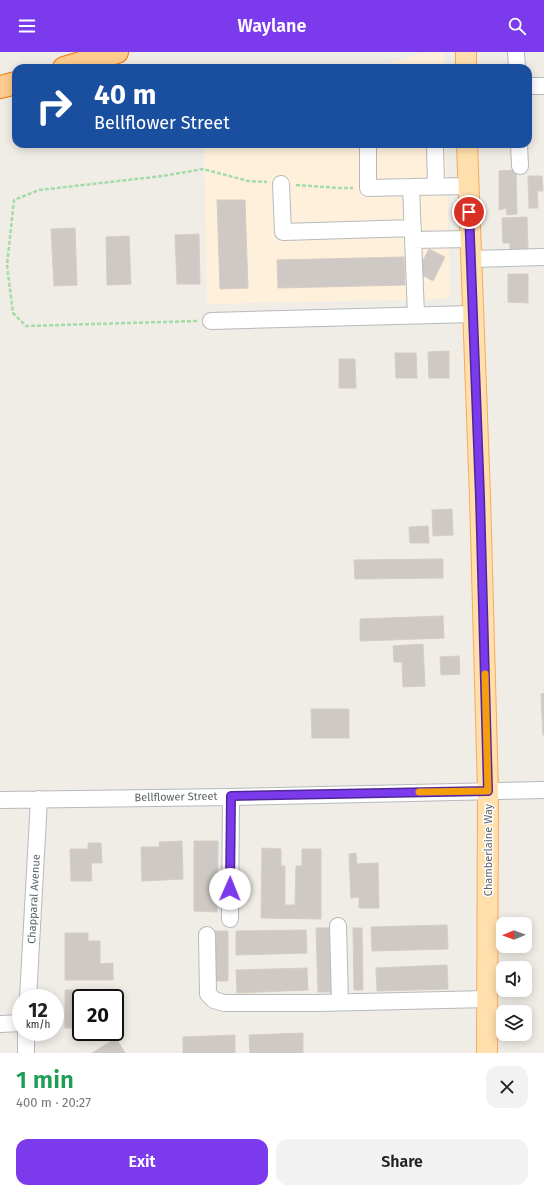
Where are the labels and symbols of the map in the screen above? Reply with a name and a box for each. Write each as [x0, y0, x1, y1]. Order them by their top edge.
pin [452, 195, 486, 229]
street label: Bellflower Street [134, 790, 218, 804]
street label: Chamberlaine Way [482, 803, 495, 896]
street label: Chapparal Avenue [25, 854, 43, 944]
position arrow [209, 868, 251, 910]
north arrow [496, 917, 532, 953]
speed limit sign: 20 [72, 989, 124, 1041]

